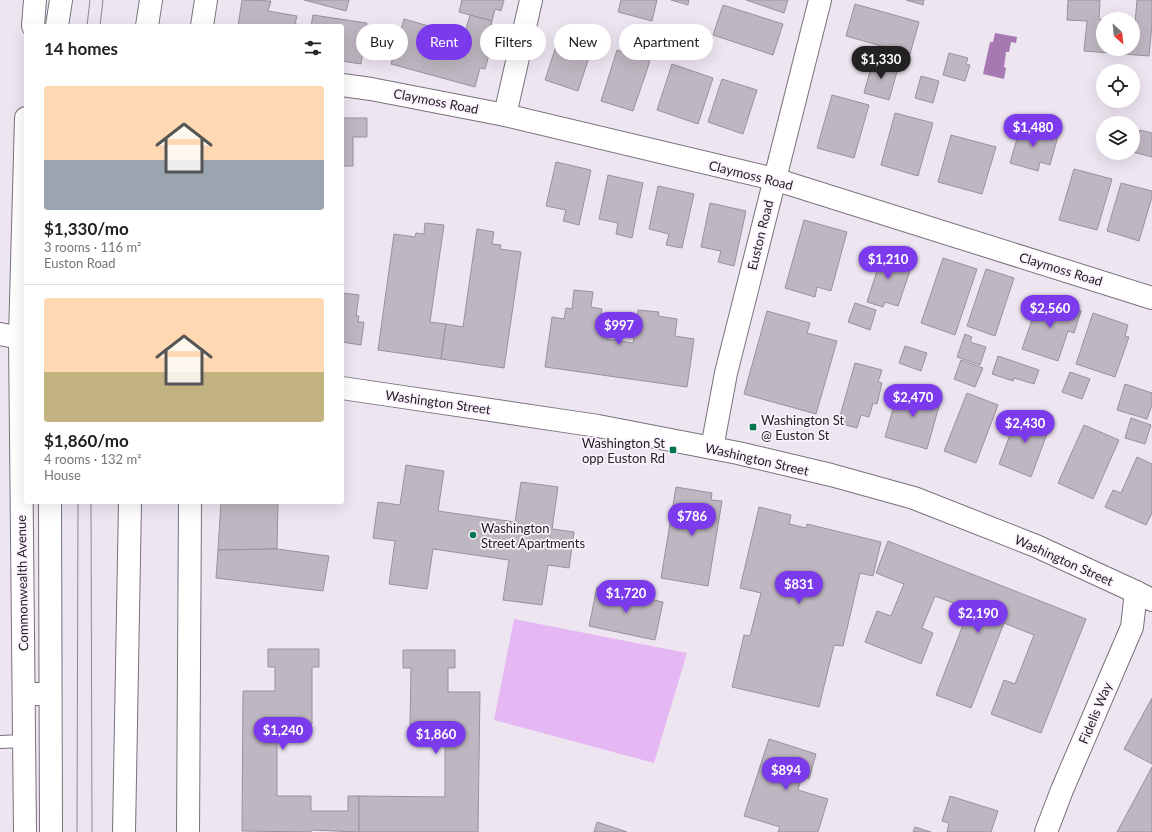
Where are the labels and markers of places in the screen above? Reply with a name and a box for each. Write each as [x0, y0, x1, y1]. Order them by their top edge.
pin: $1,330 [848, 46, 914, 80]
pin: $1,480 [1000, 114, 1066, 148]
pin: $1,210 [855, 246, 921, 280]
pin: $2,560 [1017, 295, 1083, 329]
pin: $997 [595, 312, 643, 346]
pin: $2,470 [880, 384, 946, 418]
pin: $2,430 [992, 410, 1058, 444]
place label: Washington St @ Euston St [761, 412, 845, 443]
marker: Washington St @ Euston St [748, 422, 758, 432]
place label: Washington St opp Euston Rd [582, 435, 665, 466]
marker: Washington St opp Euston Rd [668, 445, 678, 455]
pin: $786 [668, 503, 716, 537]
place label: Washington Street Apartments [481, 520, 585, 551]
marker: Washington Street Apartments [468, 530, 478, 540]
pin: $831 [775, 571, 823, 605]
pin: $1,720 [593, 580, 659, 614]
pin: $2,190 [945, 600, 1011, 634]
pin: $1,240 [250, 717, 316, 751]
pin: $1,860 [403, 721, 469, 755]
pin: $894 [762, 757, 810, 791]

